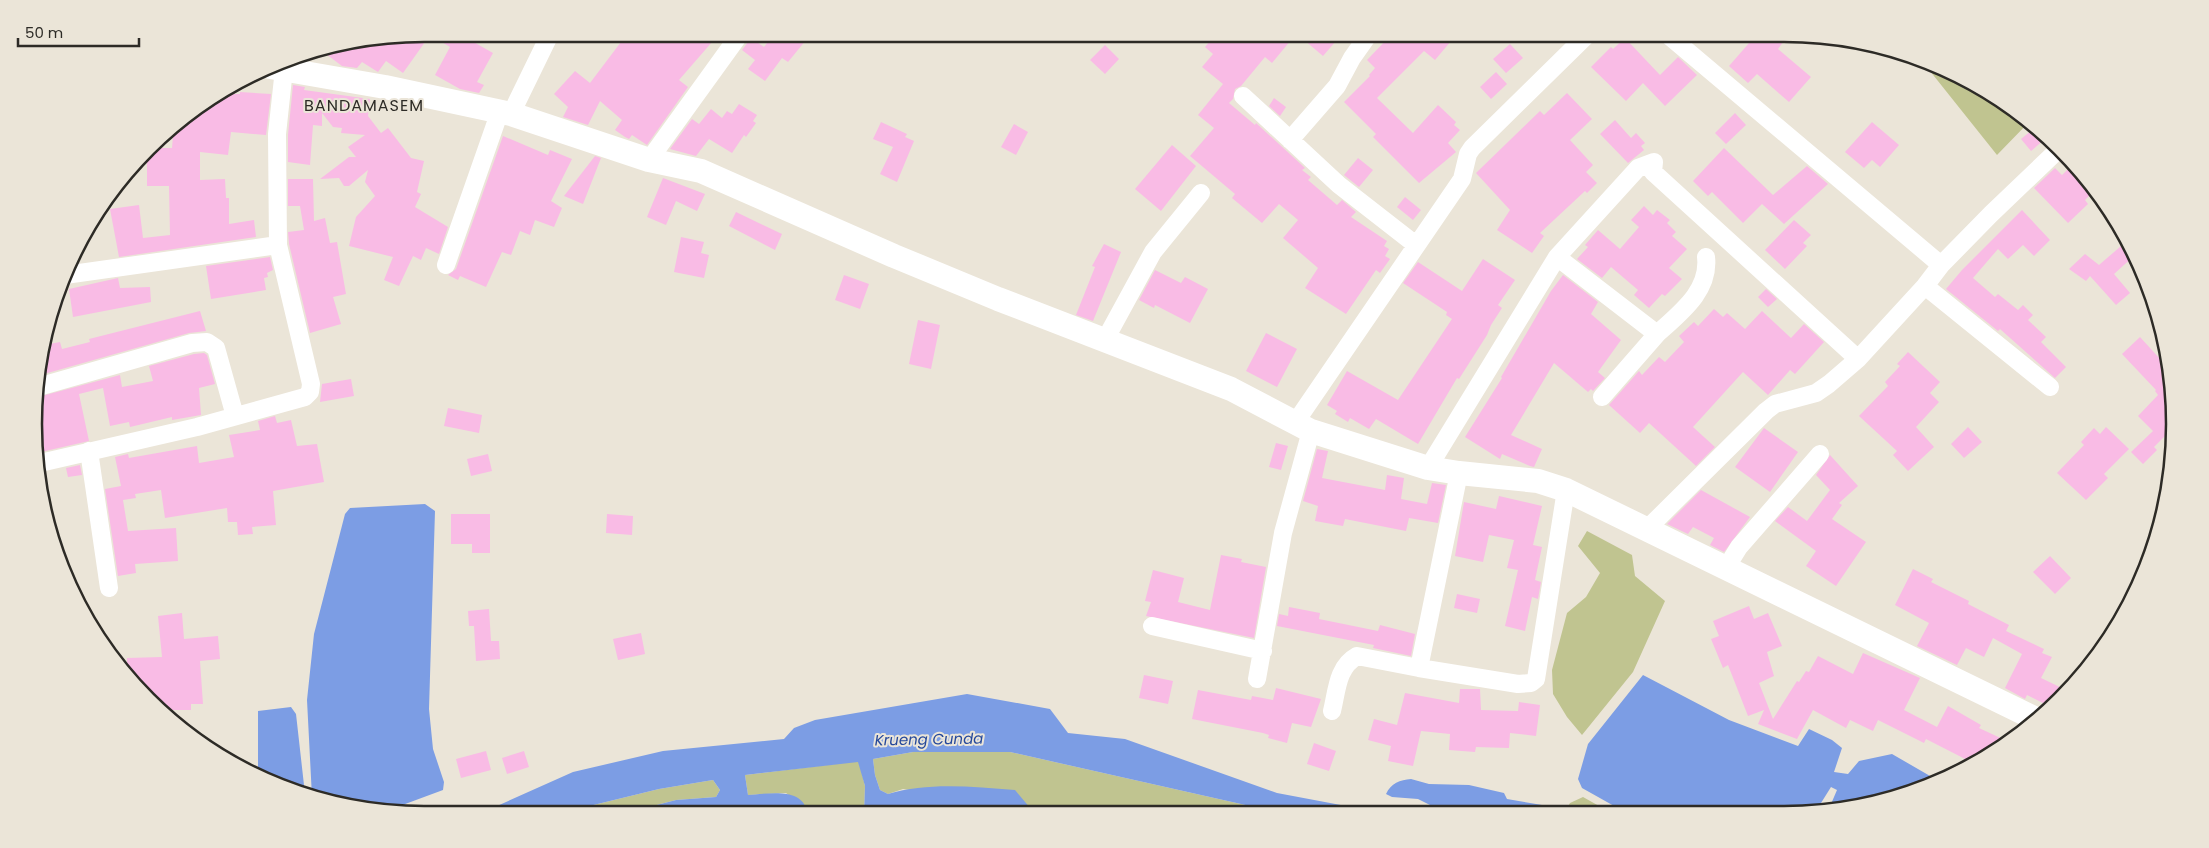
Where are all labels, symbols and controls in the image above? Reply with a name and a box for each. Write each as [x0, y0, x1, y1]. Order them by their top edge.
scale bar [18, 15, 139, 47]
text: 50 m [25, 22, 63, 43]
district label: BANDAMASEM [304, 94, 424, 117]
water label: Krueng Cunda [874, 728, 984, 750]

